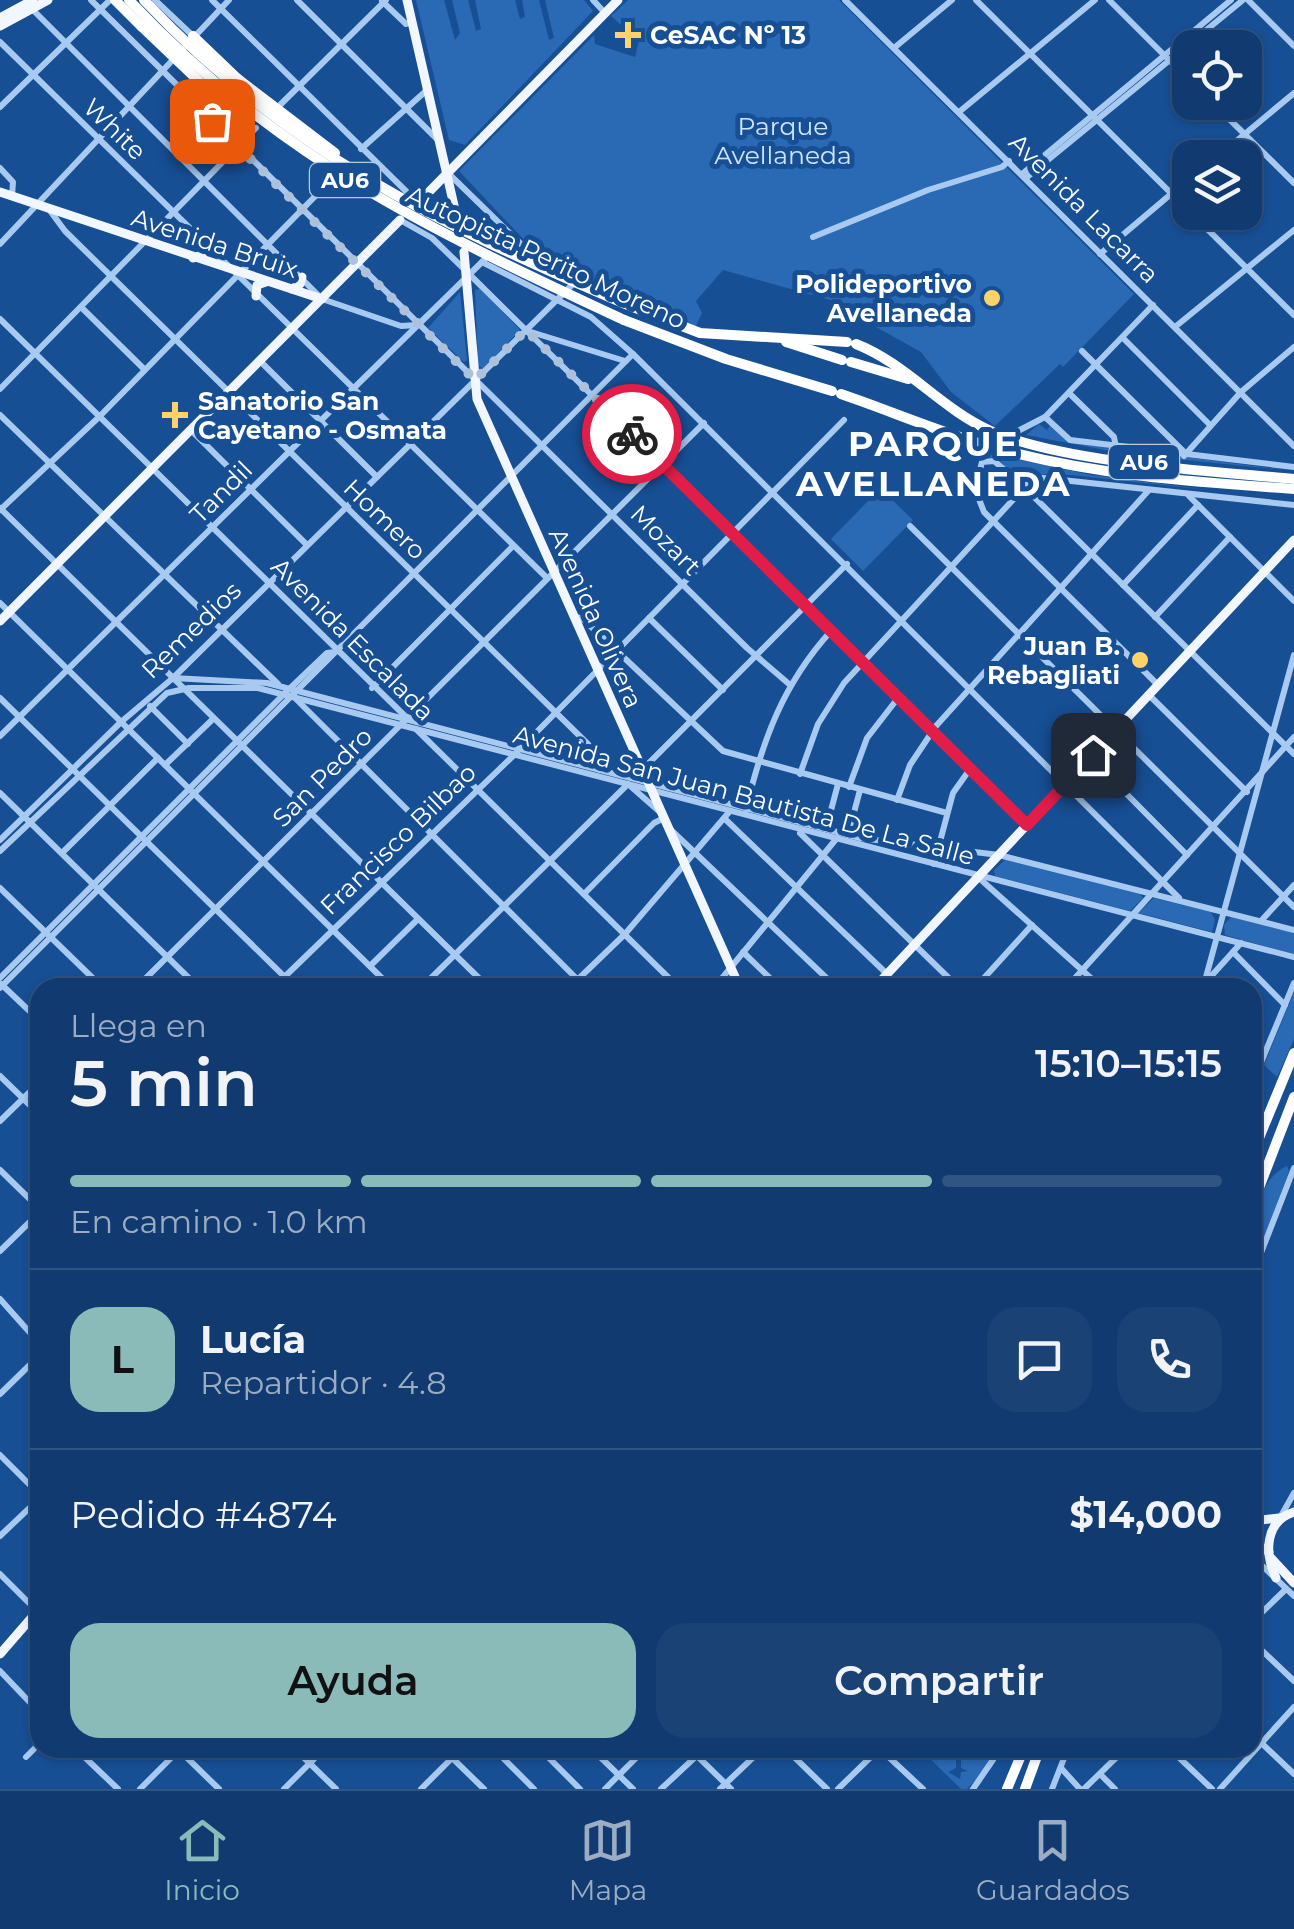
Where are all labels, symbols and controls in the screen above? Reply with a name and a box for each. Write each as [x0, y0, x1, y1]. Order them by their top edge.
place label: CeSAC Nº 13 [650, 20, 806, 50]
marker: CeSAC Nº 13 [615, 22, 641, 48]
map controls [1172, 30, 1262, 230]
button: locate [1172, 30, 1262, 120]
pin [170, 79, 255, 164]
street label: White [77, 92, 153, 166]
icon: bag [185, 94, 240, 149]
park label: Parque Avellaneda [714, 111, 852, 170]
street label: Avenida Lacarra [1003, 127, 1165, 289]
button: layers [1172, 140, 1262, 230]
road number: AU6 [310, 163, 380, 197]
street label: Autopista Perito Moreno [402, 179, 690, 335]
street label: Avenida Bruix [128, 202, 302, 284]
place label: Polideportivo Avellaneda [795, 269, 972, 328]
marker: Polideportivo Avellaneda [981, 287, 1003, 309]
courier [582, 384, 682, 484]
place label: Sanatorio San Cayetano - Osmata [198, 386, 447, 445]
marker: Sanatorio San Cayetano - Osmata [162, 402, 188, 428]
icon: bike [605, 407, 660, 462]
district label: PARQUE AVELLANEDA [795, 422, 1072, 505]
road number: AU6 [1109, 445, 1179, 479]
street label: Tandil [184, 455, 258, 529]
street label: Homero [338, 472, 432, 566]
street label: Mozart [624, 498, 708, 582]
street label: Avenida Olivera [543, 523, 649, 713]
street label: Avenida Escalada [265, 551, 441, 727]
street label: Remedios [135, 575, 247, 685]
place label: Juan B. Rebagliati [987, 631, 1120, 690]
marker: Juan B. Rebagliati [1129, 649, 1151, 671]
pin [1051, 713, 1136, 798]
street label: Avenida San Juan Bautista De La Salle [510, 719, 978, 871]
street label: San Pedro [266, 721, 378, 833]
icon: home [1066, 728, 1121, 783]
street label: Francisco Bilbao [314, 757, 482, 921]
text: Llega en [70, 1006, 207, 1045]
text: 15:10–15:15 [1035, 1040, 1222, 1087]
text: 5 min [70, 1043, 258, 1122]
text: En camino · 1.0 km [70, 1202, 368, 1241]
button: chat [987, 1307, 1092, 1412]
button: phone [1117, 1307, 1222, 1412]
text: Lucía [200, 1316, 306, 1363]
text: L [111, 1336, 134, 1383]
text: Repartidor · 4.8 [200, 1363, 447, 1402]
text: Pedido #4874 [70, 1491, 337, 1538]
text: $14,000 [1069, 1491, 1222, 1538]
button: Ayuda [70, 1623, 636, 1738]
button: Compartir [656, 1623, 1222, 1738]
tab: Inicio [164, 1813, 240, 1907]
tab: Mapa [569, 1813, 647, 1907]
tab: Guardados [976, 1813, 1130, 1907]

